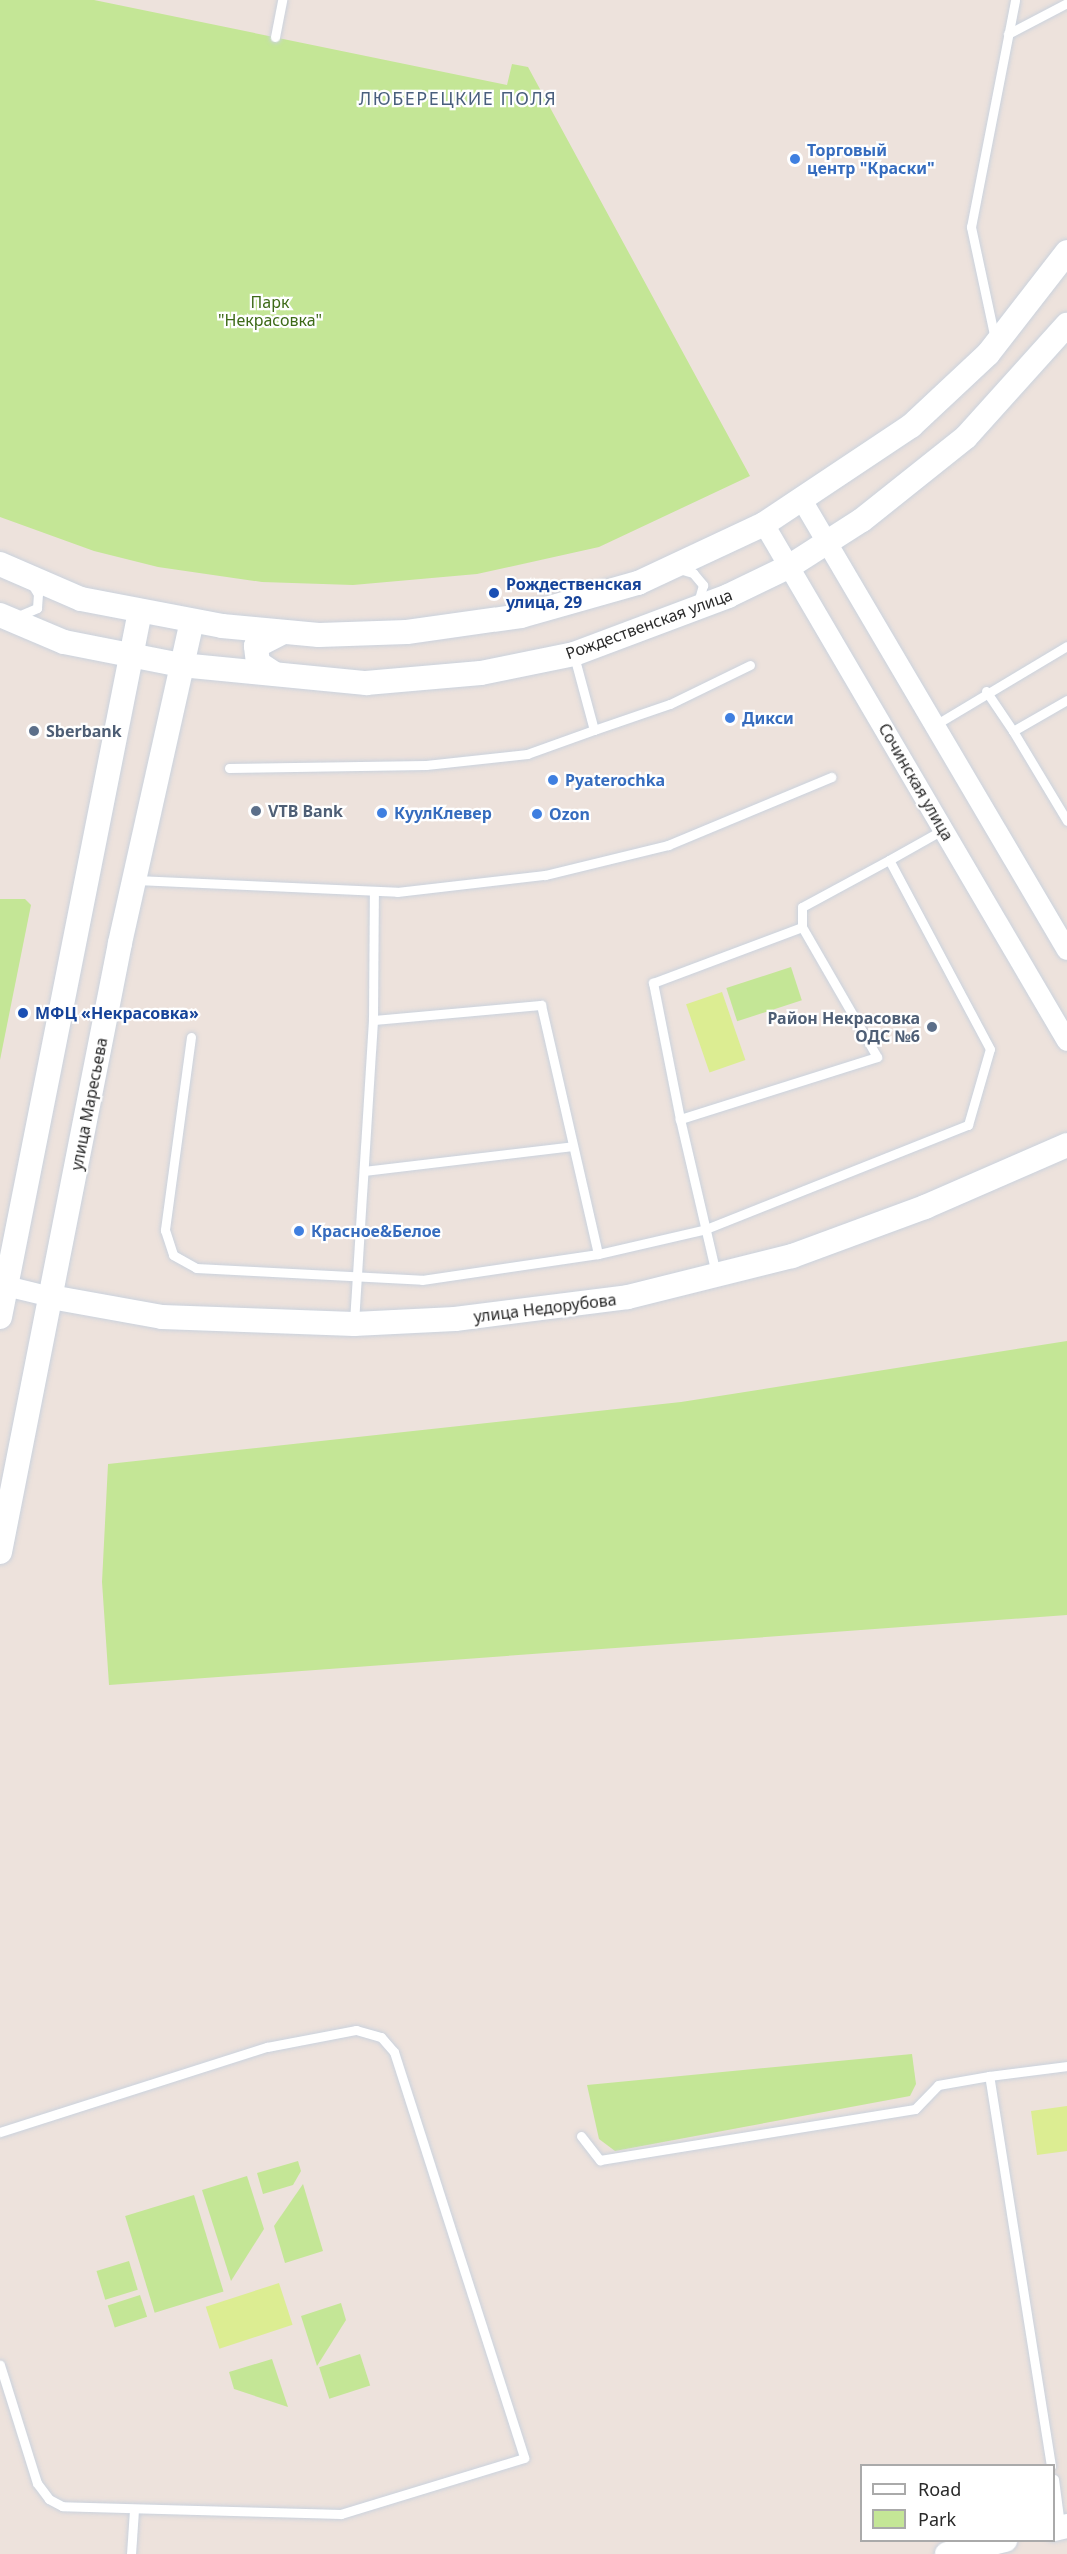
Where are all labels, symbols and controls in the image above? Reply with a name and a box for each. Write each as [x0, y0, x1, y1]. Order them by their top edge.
district label: ЛЮБЕРЕЦКИЕ ПОЛЯ [359, 87, 557, 109]
place label: Торговый центр "Краски" [807, 140, 935, 178]
marker: Торговый центр "Краски" [788, 152, 802, 166]
park label: Парк "Некрасовка" [218, 292, 322, 330]
place label: Рождественская улица, 29 [506, 574, 642, 612]
street label: Рождественская улица [563, 585, 735, 663]
marker: Рождественская улица, 29 [487, 586, 501, 600]
place label: Дикси [742, 708, 794, 728]
marker: Дикси [723, 711, 737, 725]
street label: Сочинская улица [875, 720, 957, 844]
place label: Sberbank [46, 721, 122, 741]
marker: Sberbank [27, 724, 41, 738]
place label: Pyaterochka [565, 770, 665, 790]
marker: Pyaterochka [546, 773, 560, 787]
place label: VTB Bank [268, 801, 343, 821]
place label: КуулКлевер [394, 803, 492, 823]
marker: VTB Bank [249, 804, 263, 818]
place label: Ozon [549, 804, 590, 824]
marker: КуулКлевер [375, 806, 389, 820]
marker: Ozon [530, 807, 544, 821]
place label: МФЦ «Некрасовка» [35, 1003, 199, 1023]
marker: МФЦ «Некрасовка» [16, 1006, 30, 1020]
place label: Район Некрасовка ОДС №6 [768, 1008, 920, 1046]
marker: Район Некрасовка ОДС №6 [925, 1020, 939, 1034]
street label: улица Маресьева [67, 1036, 111, 1172]
place label: Красное&Белое [311, 1221, 441, 1241]
marker: Красное&Белое [292, 1224, 306, 1238]
street label: улица Недорубова [473, 1290, 617, 1326]
legend [860, 2464, 1055, 2542]
text: Road [918, 2477, 961, 2501]
text: Park [918, 2507, 956, 2531]

